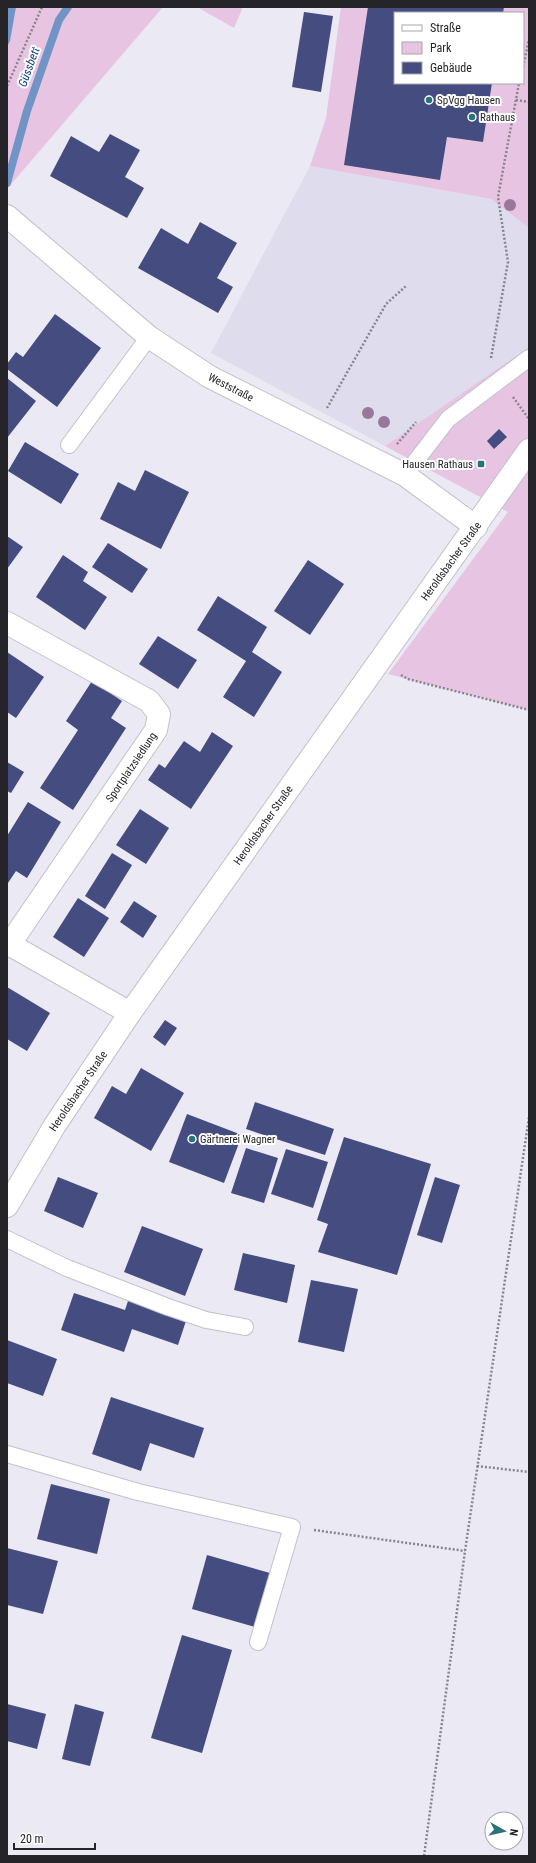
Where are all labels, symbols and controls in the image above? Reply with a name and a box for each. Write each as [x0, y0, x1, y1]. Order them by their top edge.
legend [394, 12, 524, 84]
text: Straße [430, 21, 461, 35]
text: Park [430, 41, 452, 55]
water label: Güssbett [15, 45, 43, 89]
text: Gebäude [430, 61, 472, 75]
place label: SpVgg Hausen [437, 94, 500, 107]
marker: SpVgg Hausen [424, 95, 434, 105]
place label: Rathaus [480, 111, 515, 124]
marker: Rathaus [467, 112, 477, 122]
street label: Weststraße [206, 370, 256, 404]
place label: Hausen Rathaus [402, 458, 473, 471]
marker: Hausen Rathaus [476, 459, 486, 469]
street label: Heroldsbacher Straße [418, 519, 484, 603]
street label: Sportplatzsiedlung [103, 730, 160, 805]
street label: Heroldsbacher Straße [231, 783, 296, 868]
street label: Heroldsbacher Straße [47, 1049, 110, 1134]
place label: Gärtnerei Wagner [200, 1133, 276, 1146]
marker: Gärtnerei Wagner [187, 1134, 197, 1144]
north arrow [484, 1811, 524, 1851]
scale bar [14, 1825, 95, 1851]
text: N [506, 1828, 520, 1837]
text: 20 m [20, 1832, 44, 1846]

